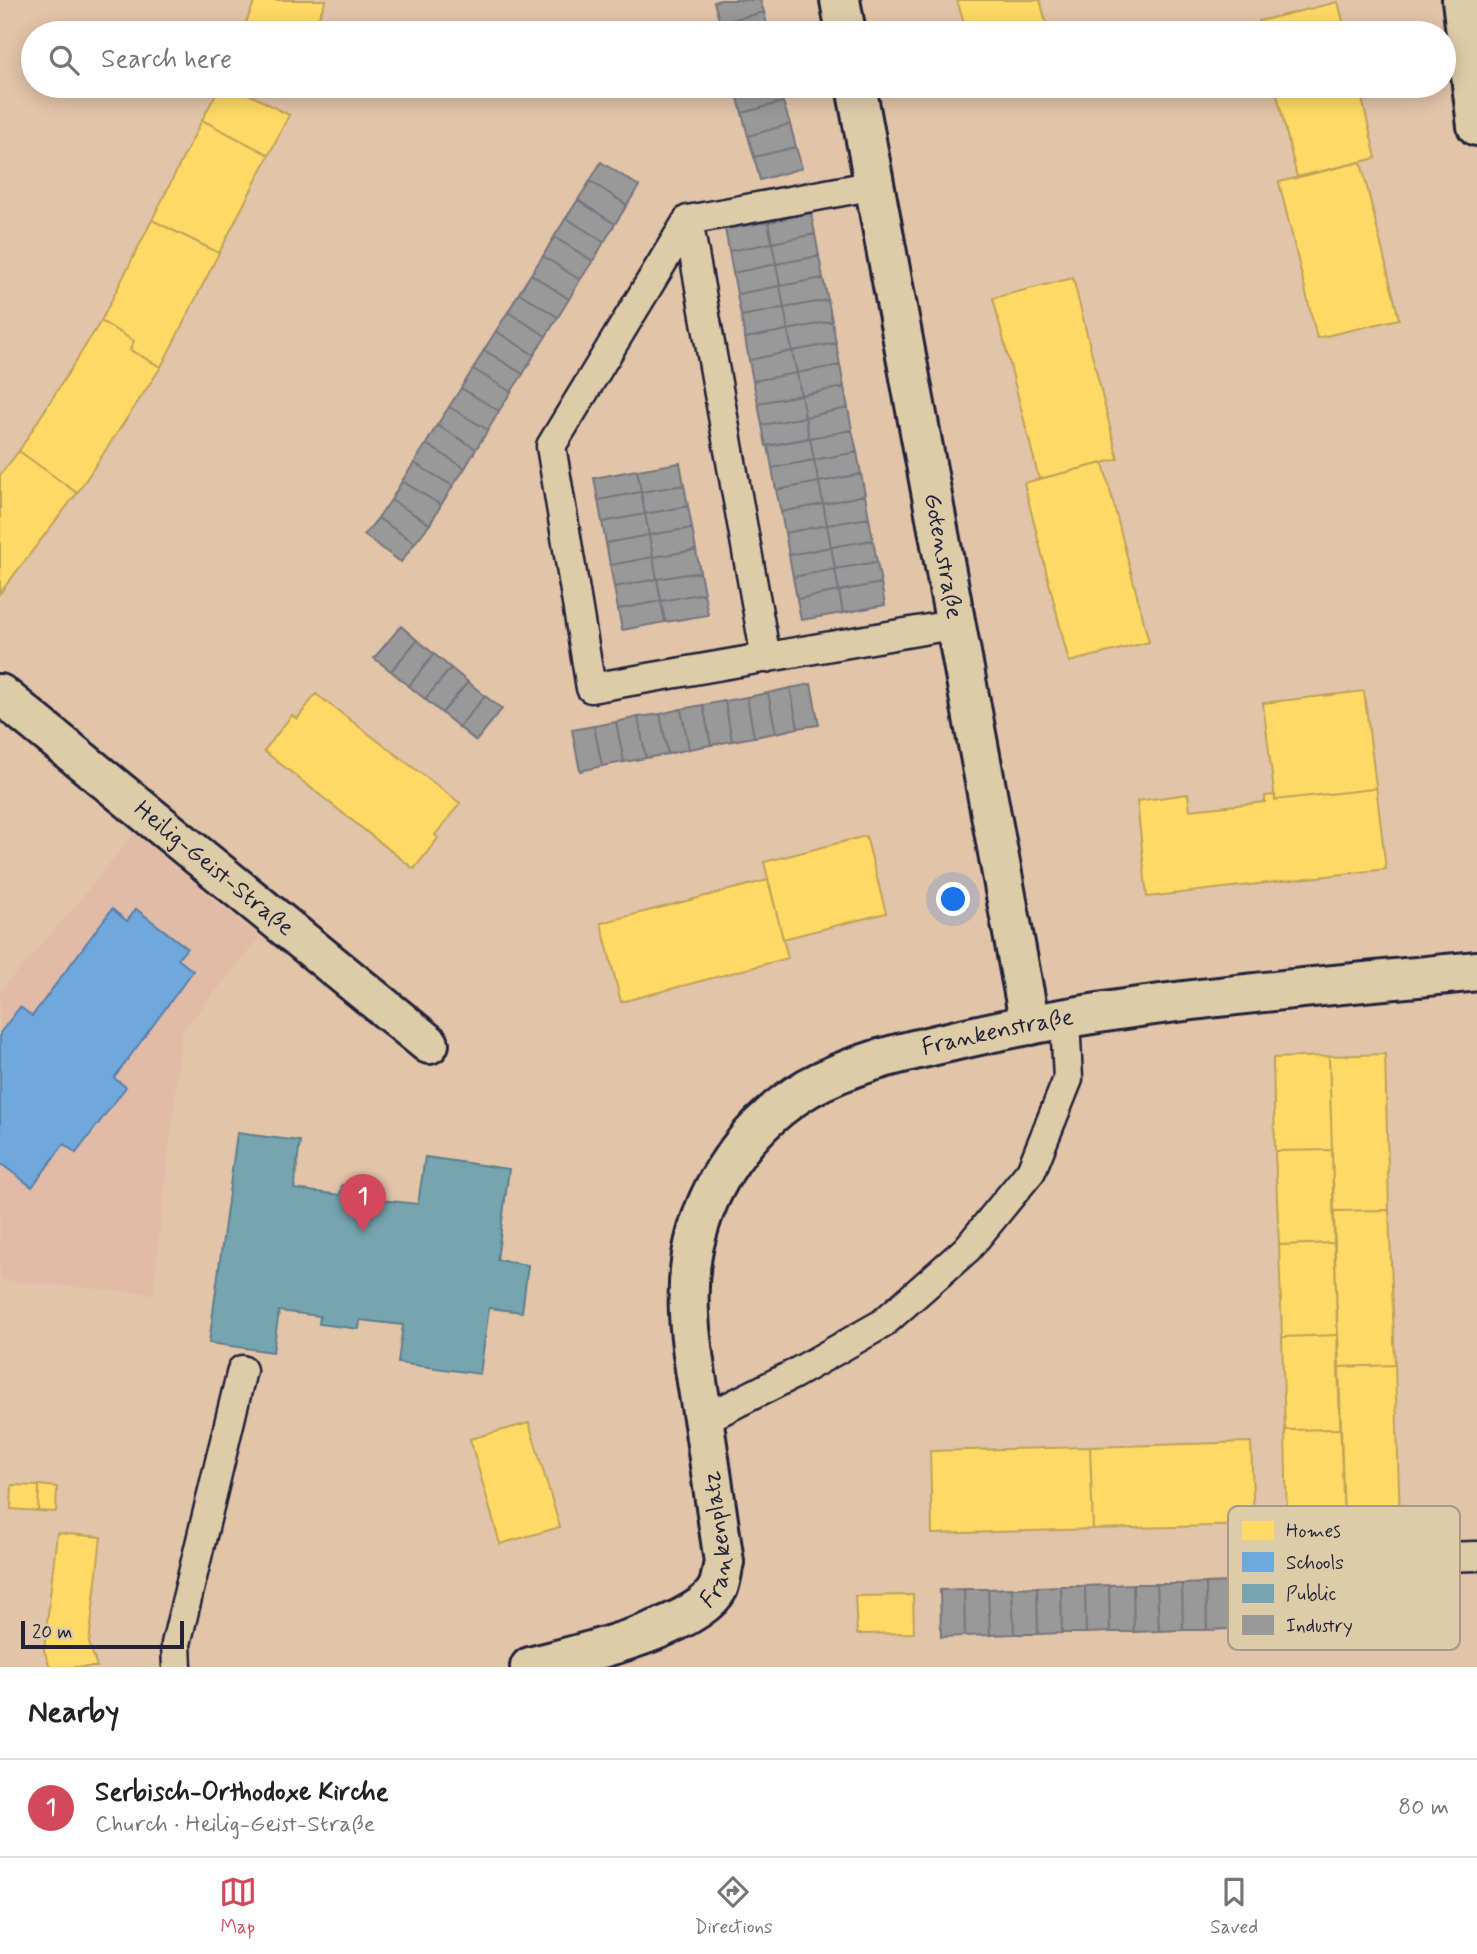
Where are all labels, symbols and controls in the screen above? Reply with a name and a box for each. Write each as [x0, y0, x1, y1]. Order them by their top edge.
search box [21, 21, 1456, 98]
icon: search [45, 41, 83, 79]
text: Search here [101, 43, 232, 77]
street label: Gotenstraße [916, 491, 970, 621]
street label: Heilig-Geist-Straße [127, 794, 301, 943]
your location [936, 882, 970, 916]
street label: Frankenstraße [919, 1002, 1076, 1063]
pin: 1 [340, 1174, 386, 1232]
street label: Frankenplatz [693, 1469, 740, 1615]
legend [1228, 1506, 1460, 1650]
text: Homes [1286, 1519, 1341, 1544]
text: Schools [1286, 1551, 1344, 1576]
text: Public [1286, 1582, 1337, 1607]
text: Industry [1286, 1614, 1353, 1639]
scale bar [21, 1618, 184, 1650]
text: 20 m [32, 1620, 72, 1645]
text: Nearby [28, 1693, 119, 1732]
text: Serbisch-Orthodoxe Kirche [95, 1776, 388, 1810]
text: 1 [46, 1793, 56, 1823]
text: 80 m [1398, 1793, 1449, 1823]
text: Church · Heilig-Geist-Straße [95, 1810, 375, 1840]
tab: Map [219, 1873, 257, 1940]
tab: Directions [694, 1873, 773, 1940]
tab: Saved [1210, 1873, 1258, 1940]

